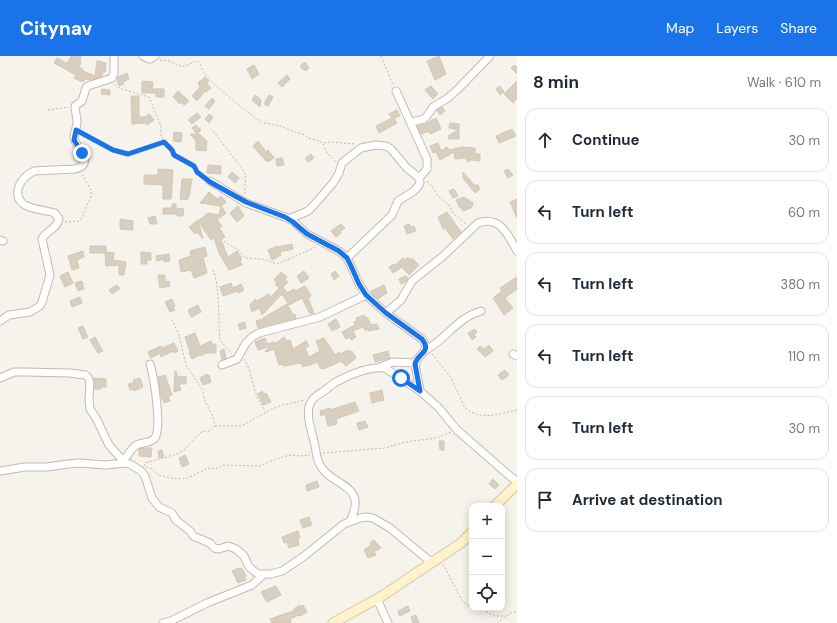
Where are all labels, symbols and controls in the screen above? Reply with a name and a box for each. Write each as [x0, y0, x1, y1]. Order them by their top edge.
text: Citynav [20, 16, 92, 41]
text: Map [666, 19, 694, 37]
text: Layers [716, 19, 758, 37]
text: Share [780, 19, 817, 37]
text: 8 min [533, 71, 579, 93]
text: Walk · 610 m [747, 74, 821, 91]
icon: ahead [534, 129, 556, 151]
text: Continue [572, 130, 640, 150]
text: 30 m [788, 132, 820, 149]
route end [73, 144, 91, 162]
icon: left [534, 201, 556, 223]
text: Turn left [572, 202, 633, 222]
text: 60 m [788, 204, 820, 221]
icon: left [534, 273, 556, 295]
text: Turn left [572, 274, 633, 294]
text: 380 m [780, 276, 820, 293]
icon: left [534, 345, 556, 367]
text: Turn left [572, 346, 633, 366]
text: 110 m [788, 348, 820, 365]
route start [392, 369, 410, 387]
icon: left [534, 417, 556, 439]
text: Turn left [572, 418, 633, 438]
text: 30 m [788, 420, 820, 437]
icon: arrive [534, 489, 556, 511]
text: Arrive at destination [572, 490, 723, 510]
map controls [469, 503, 505, 611]
button: + [469, 503, 505, 539]
button: − [469, 539, 505, 575]
button: locate [469, 575, 505, 611]

